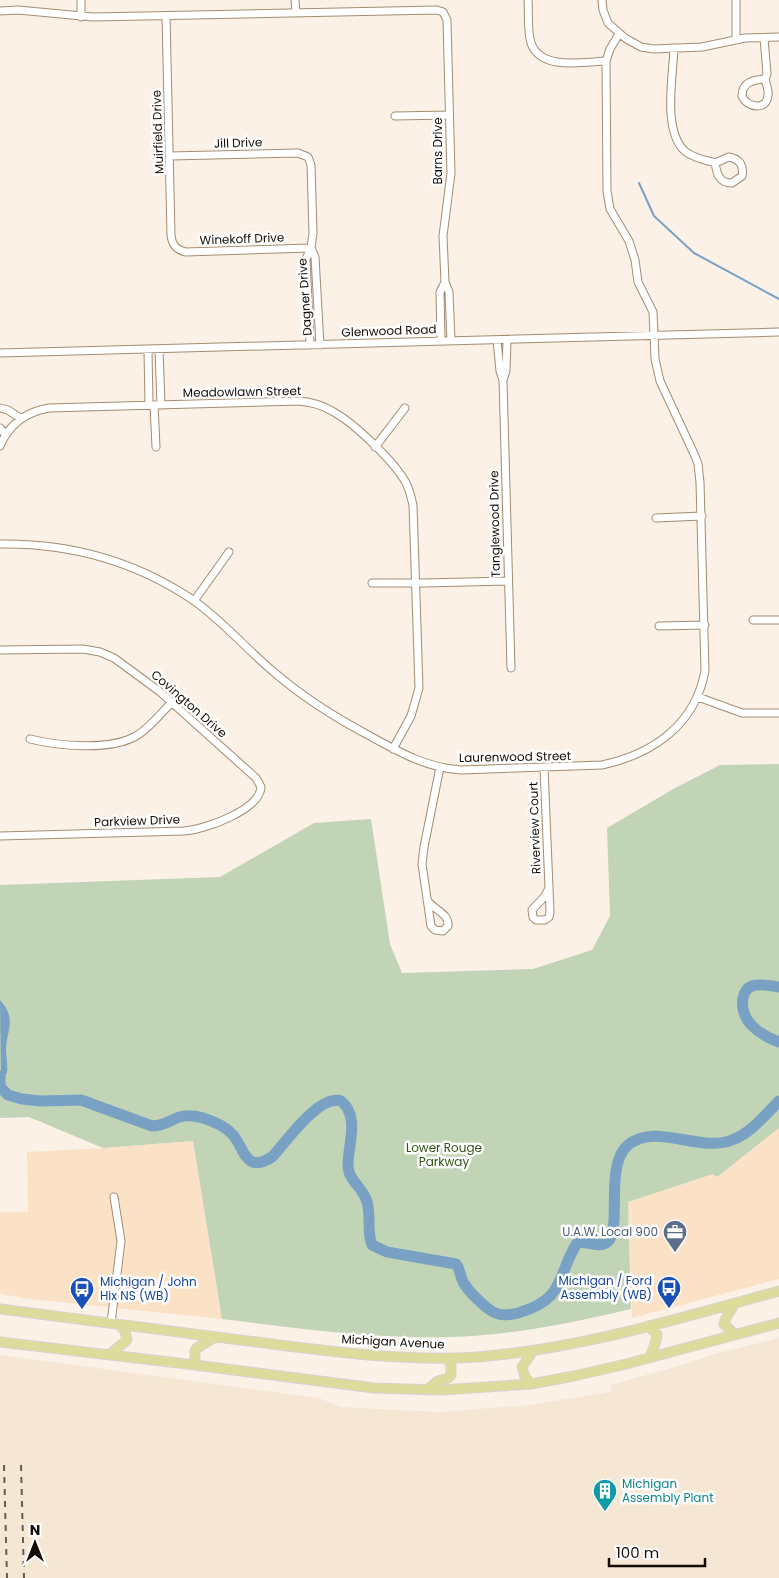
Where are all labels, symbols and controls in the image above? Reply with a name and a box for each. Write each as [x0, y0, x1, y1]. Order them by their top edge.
street label: Muirfield Drive [148, 90, 167, 174]
street label: Barns Drive [429, 117, 446, 185]
street label: Jill Drive [213, 133, 263, 152]
street label: Winekoff Drive [199, 229, 285, 248]
street label: Dagner Drive [293, 258, 316, 336]
street label: Glenwood Road [341, 320, 437, 341]
street label: Meadowlawn Street [183, 382, 301, 401]
street label: Tanglewood Drive [485, 470, 504, 578]
street label: Covington Drive [148, 666, 231, 741]
street label: Laurenwood Street [459, 747, 571, 766]
street label: Riverview Court [524, 781, 545, 875]
street label: Parkview Drive [94, 811, 180, 830]
park label: Lower Rouge Parkway [406, 1139, 482, 1170]
office icon: U.A.W. Local 900 [662, 1219, 688, 1253]
place label: U.A.W. Local 900 [562, 1223, 658, 1240]
place label: Michigan / Ford Assembly (WB) [558, 1272, 652, 1303]
place label: Michigan / John Hix NS (WB) [100, 1273, 197, 1304]
bus stop icon: Michigan / Ford Assembly (WB) [656, 1275, 682, 1309]
bus stop icon: Michigan / John Hix NS (WB) [69, 1276, 95, 1310]
street label: Michigan Avenue [341, 1330, 445, 1353]
place label: Michigan Assembly Plant [622, 1475, 714, 1506]
building icon: Michigan Assembly Plant [592, 1478, 618, 1512]
north arrow [10, 1518, 60, 1568]
text: N [30, 1520, 40, 1540]
scale bar [609, 1536, 705, 1568]
text: 100 m [616, 1542, 659, 1563]

